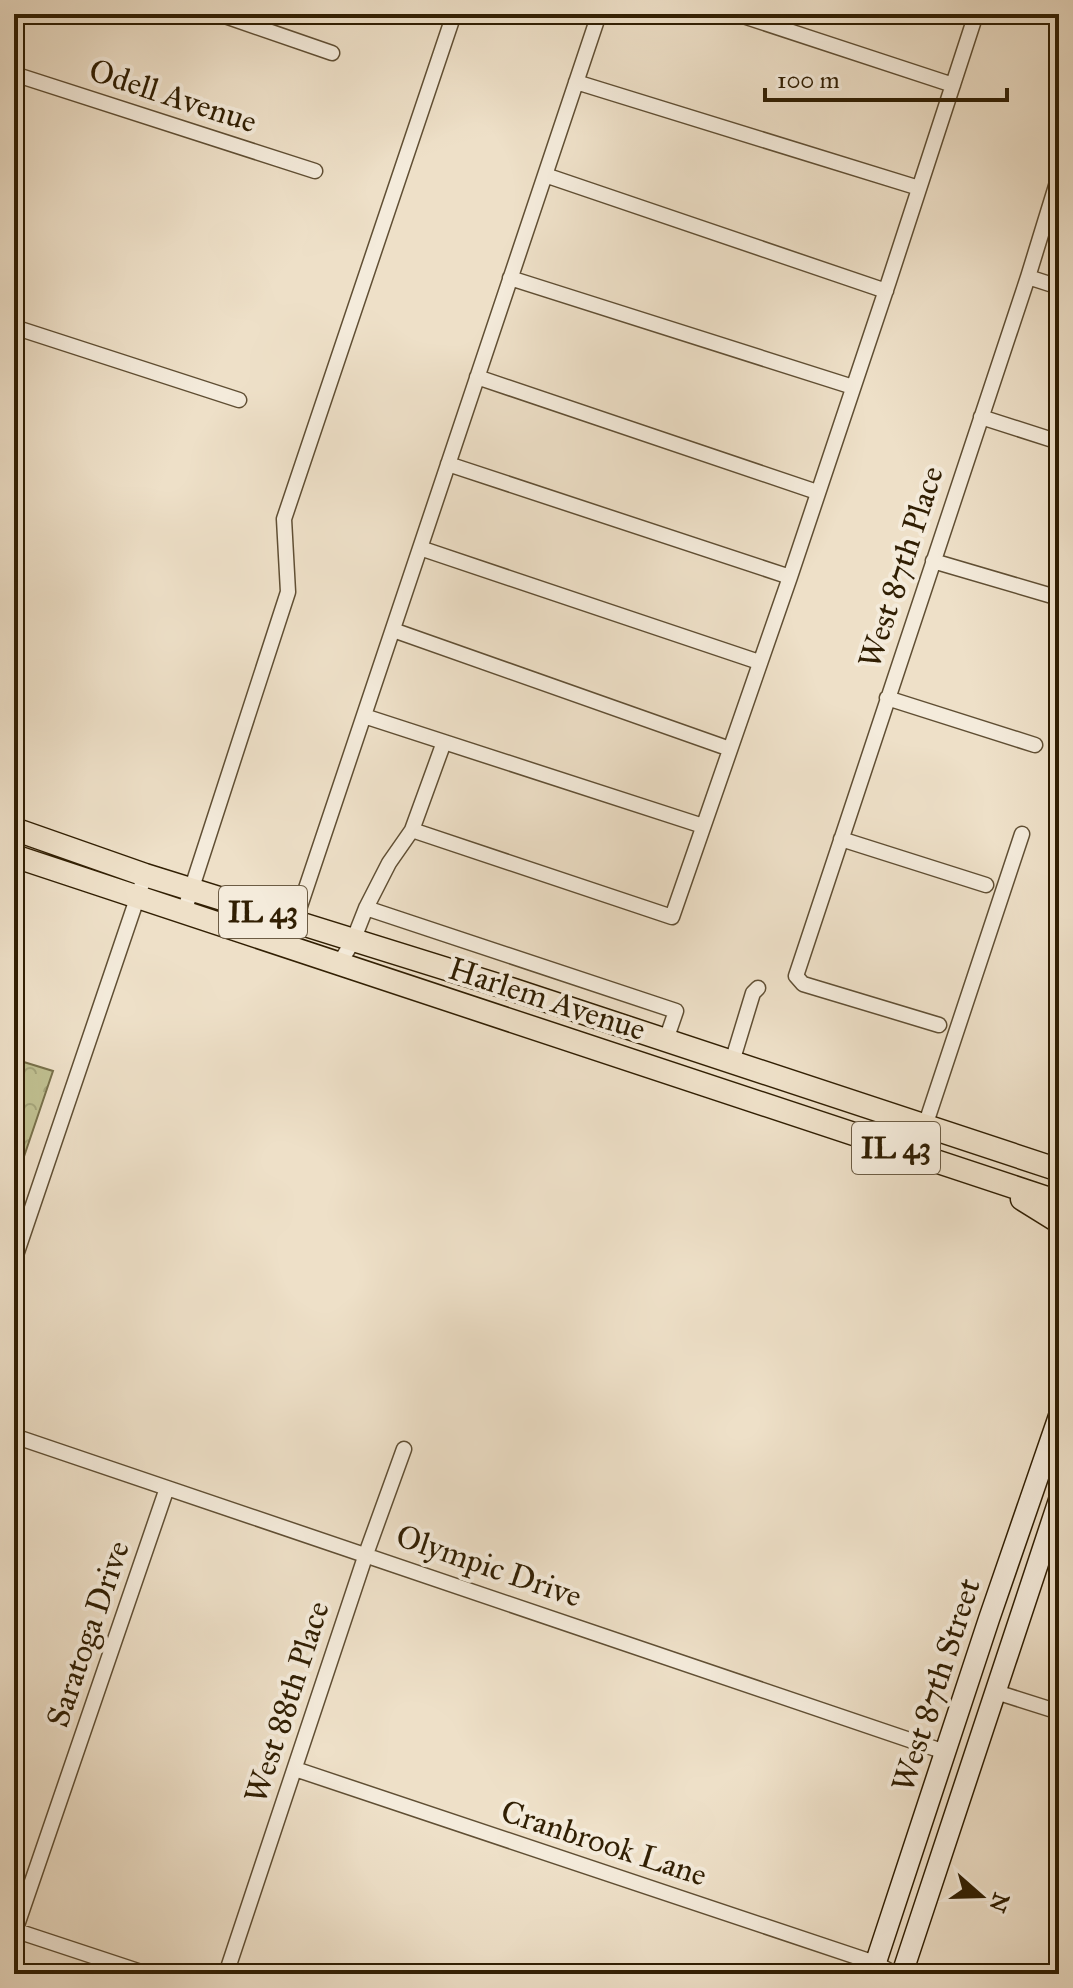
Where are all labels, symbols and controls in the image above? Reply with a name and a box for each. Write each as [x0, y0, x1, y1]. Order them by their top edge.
street label: Odell Avenue [84, 51, 262, 141]
scale bar [765, 52, 1007, 102]
text: 100 m [777, 65, 840, 95]
street label: West 87th Place [850, 461, 952, 673]
road number: IL 43 [219, 886, 307, 938]
street label: Harlem Avenue [444, 949, 650, 1049]
road number: IL 43 [852, 1122, 940, 1174]
street label: Olympic Drive [391, 1516, 587, 1616]
street label: Saratoga Drive [38, 1536, 138, 1732]
street label: West 87th Street [883, 1573, 989, 1797]
street label: West 88th Place [236, 1596, 338, 1808]
street label: Cranbrook Lane [496, 1791, 712, 1895]
north arrow [941, 1856, 1021, 1936]
text: N [983, 1889, 1015, 1916]

